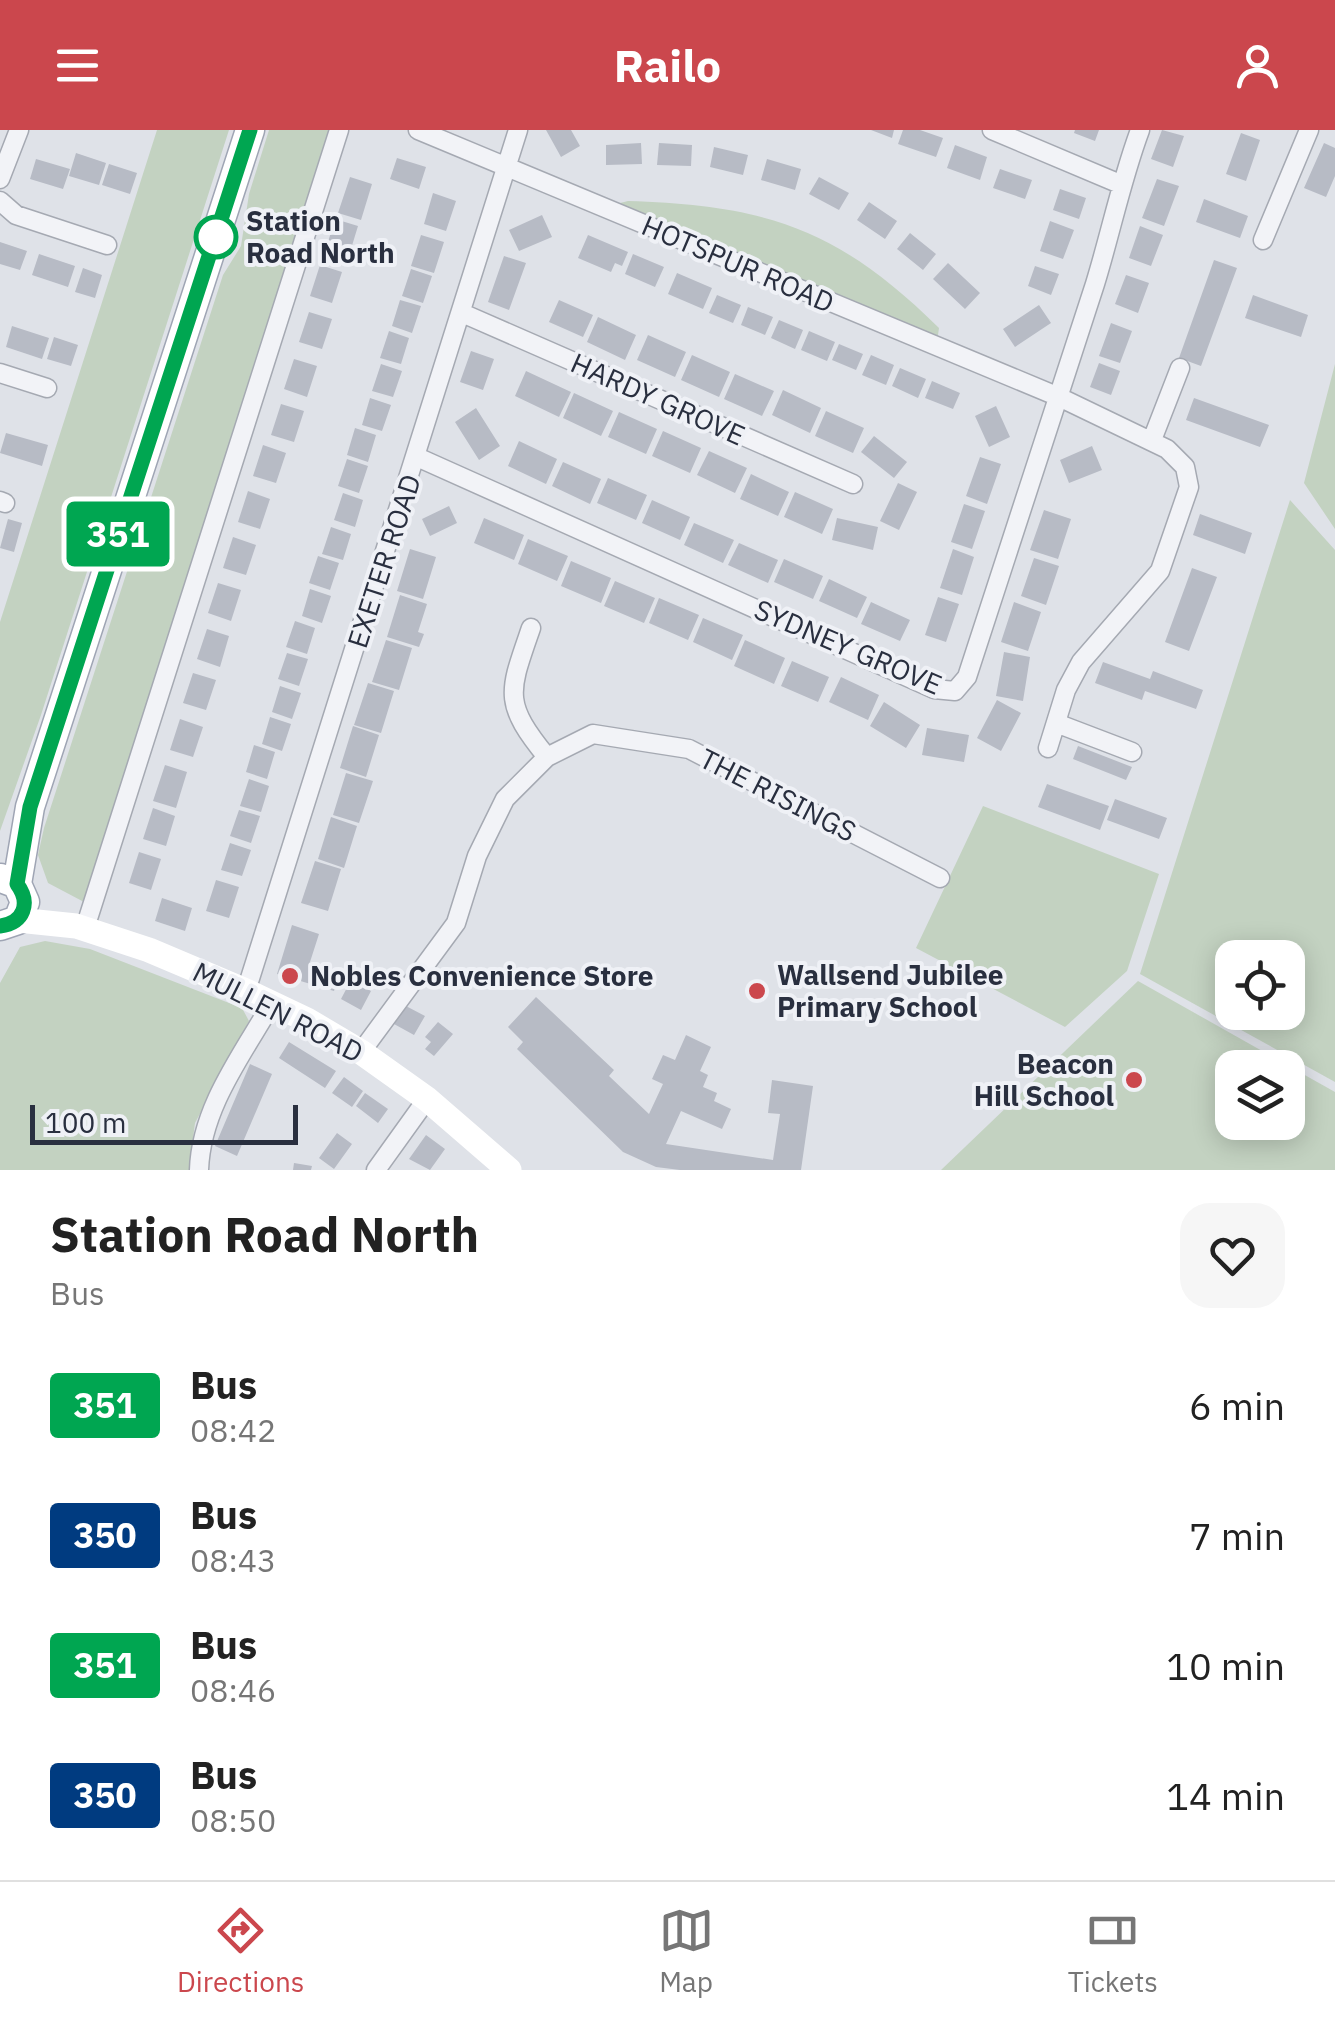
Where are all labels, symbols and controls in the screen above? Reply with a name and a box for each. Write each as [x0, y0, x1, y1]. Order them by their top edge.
text: Railo [614, 36, 721, 94]
icon: menu [50, 38, 105, 93]
icon: person [1230, 38, 1285, 93]
place label: Station Road North [246, 202, 395, 271]
street label: HOTSPUR ROAD [636, 206, 840, 321]
marker: Station Road North [195, 216, 237, 258]
street label: HARDY GROVE [565, 344, 751, 453]
street label: EXETER ROAD [338, 469, 429, 652]
line badge: 351 [61, 502, 176, 566]
text: 351 [86, 511, 150, 557]
street label: SYDNEY GROVE [749, 590, 948, 703]
street label: THE RISINGS [694, 739, 863, 850]
map controls [1215, 940, 1305, 1140]
button: locate [1215, 940, 1305, 1030]
street label: MULLEN ROAD [187, 953, 370, 1070]
place label: Wallsend Jubilee Primary School [777, 956, 1004, 1025]
place label: Nobles Convenience Store [310, 957, 654, 994]
marker: Nobles Convenience Store [279, 965, 301, 987]
marker: Wallsend Jubilee Primary School [746, 980, 768, 1002]
place label: Beacon Hill School [974, 1045, 1114, 1114]
button: layers [1215, 1050, 1305, 1140]
marker: Beacon Hill School [1123, 1069, 1145, 1091]
scale bar [30, 1100, 298, 1144]
text: 100 m [45, 1104, 126, 1141]
text: Station Road North [50, 1203, 479, 1265]
button: heart [1180, 1203, 1285, 1308]
text: Bus [50, 1272, 105, 1314]
text: Bus [190, 1360, 257, 1409]
text: 6 min [1189, 1381, 1285, 1430]
text: 351 [73, 1382, 137, 1428]
text: 08:42 [190, 1409, 276, 1451]
text: Bus [190, 1490, 257, 1539]
text: 7 min [1189, 1511, 1285, 1560]
text: 350 [73, 1512, 137, 1558]
text: 08:43 [190, 1539, 276, 1581]
text: Bus [190, 1620, 257, 1669]
text: 10 min [1166, 1641, 1285, 1690]
text: 351 [73, 1642, 137, 1688]
text: 08:46 [190, 1669, 276, 1711]
text: Bus [190, 1750, 257, 1799]
text: 14 min [1166, 1771, 1285, 1820]
text: 350 [73, 1772, 137, 1818]
text: 08:50 [190, 1799, 276, 1841]
tab: Directions [177, 1903, 304, 2000]
tab: Map [659, 1903, 714, 2000]
tab: Tickets [1068, 1903, 1158, 2000]

